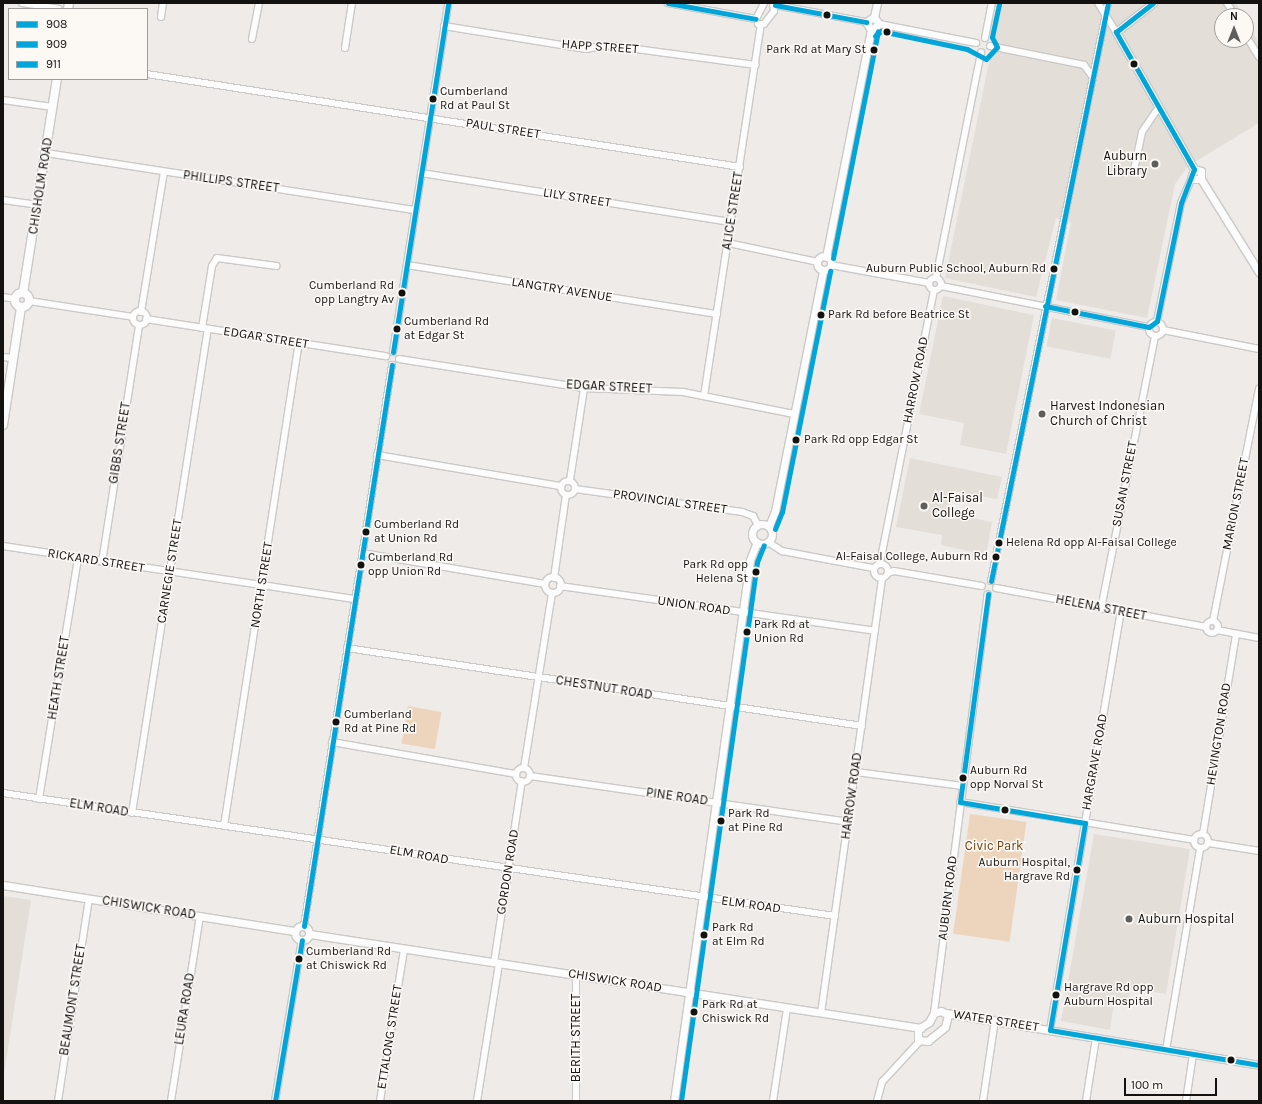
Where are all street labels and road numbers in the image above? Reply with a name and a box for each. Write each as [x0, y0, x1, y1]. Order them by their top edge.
street label: HAPP STREET [561, 37, 639, 57]
street label: PAUL STREET [465, 115, 541, 143]
street label: CHISHOLM ROAD [26, 136, 56, 236]
street label: PHILLIPS STREET [182, 168, 280, 196]
street label: ALICE STREET [719, 171, 747, 251]
street label: LILY STREET [542, 185, 612, 211]
street label: LANGTRY AVENUE [510, 274, 614, 306]
street label: EDGAR STREET [222, 324, 310, 352]
street label: HARROW ROAD [900, 336, 932, 424]
street label: EDGAR STREET [566, 377, 652, 397]
street label: GIBBS STREET [106, 401, 134, 485]
street label: SUSAN STREET [1109, 440, 1141, 528]
street label: MARION STREET [1219, 456, 1253, 552]
street label: PROVINCIAL STREET [612, 486, 728, 518]
street label: CARNEGIE STREET [154, 518, 186, 624]
street label: NORTH STREET [247, 541, 277, 629]
street label: RICKARD STREET [46, 546, 146, 576]
street label: HELENA STREET [1054, 592, 1148, 624]
street label: UNION ROAD [656, 593, 732, 619]
street label: HEATH STREET [45, 635, 73, 721]
street label: CHESTNUT ROAD [555, 673, 653, 703]
street label: HEVINGTON ROAD [1203, 682, 1235, 786]
street label: HARGRAVE ROAD [1079, 713, 1111, 811]
street label: HARROW ROAD [838, 752, 866, 840]
street label: PINE ROAD [645, 785, 709, 809]
street label: ELM ROAD [68, 796, 130, 820]
street label: GORDON ROAD [494, 828, 522, 916]
street label: ELM ROAD [388, 842, 450, 868]
street label: AUBURN ROAD [935, 855, 961, 941]
street label: CHISWICK ROAD [101, 893, 197, 923]
street label: ELM ROAD [720, 893, 782, 917]
street label: BEAUMONT STREET [56, 943, 90, 1057]
street label: CHISWICK ROAD [567, 966, 663, 996]
street label: LEURA ROAD [172, 972, 198, 1046]
street label: ETTALONG STREET [374, 984, 406, 1090]
street label: BERITH STREET [568, 994, 584, 1082]
street label: WATER STREET [952, 1007, 1040, 1035]

